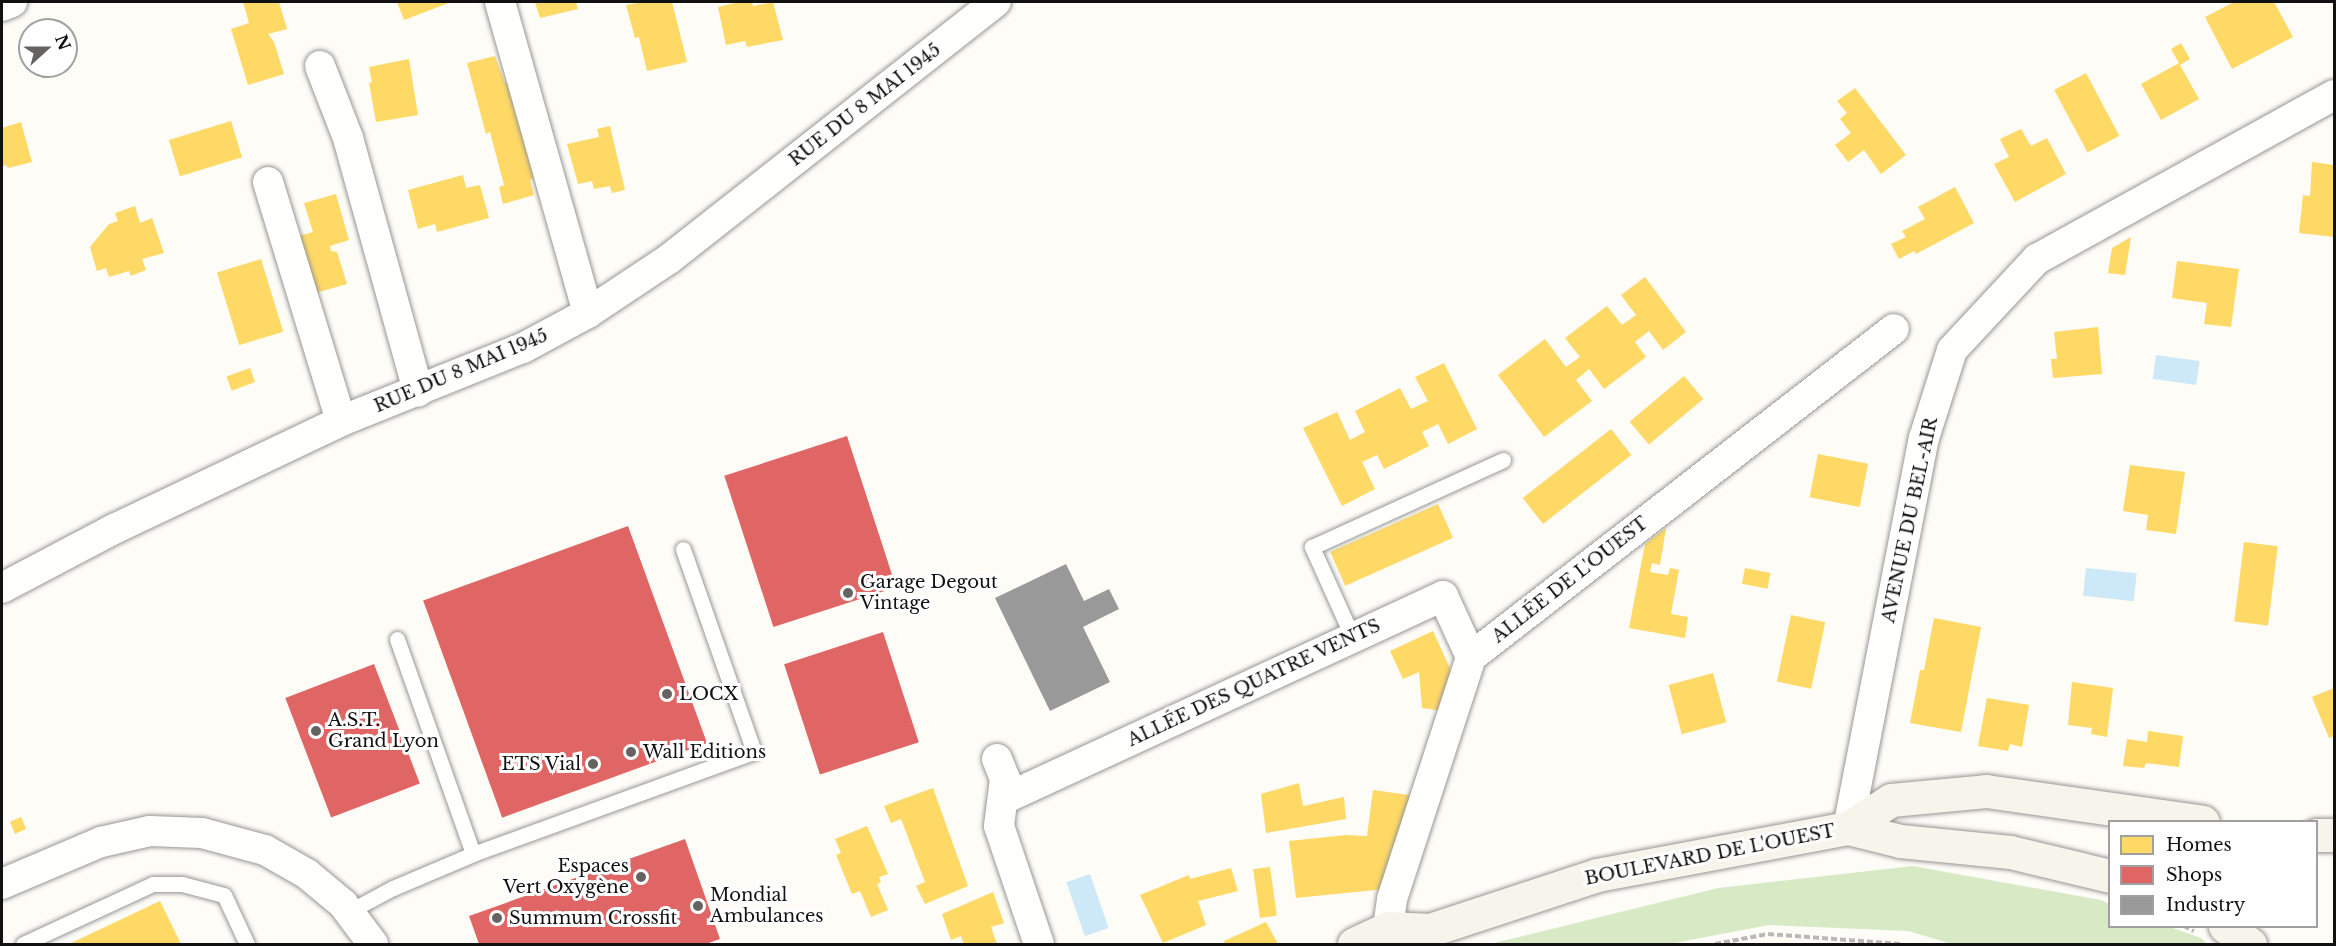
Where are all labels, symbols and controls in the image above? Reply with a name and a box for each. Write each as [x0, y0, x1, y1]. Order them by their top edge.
north arrow [18, 18, 78, 78]
text: N [51, 32, 75, 53]
street label: RUE DU 8 MAI 1945 [785, 39, 945, 171]
street label: RUE DU 8 MAI 1945 [371, 325, 551, 417]
street label: AVENUE DU BEL-AIR [1878, 415, 1942, 625]
street label: ALLÉE DE L'OUEST [1488, 512, 1652, 648]
place label: Garage Degout Vintage [860, 572, 998, 614]
marker: Garage Degout Vintage [841, 586, 855, 600]
street label: ALLÉE DES QUATRE VENTS [1124, 615, 1384, 751]
place label: LOCX [679, 683, 738, 705]
marker: LOCX [660, 687, 674, 701]
place label: A.S.T. Grand Lyon [328, 710, 439, 752]
marker: A.S.T. Grand Lyon [309, 724, 323, 738]
place label: Wall Editions [643, 741, 766, 763]
marker: Wall Editions [624, 745, 638, 759]
place label: ETS Vial [501, 753, 581, 775]
marker: ETS Vial [586, 757, 600, 771]
street label: BOULEVARD DE L'OUEST [1583, 820, 1837, 890]
legend [2108, 820, 2318, 928]
text: Homes [2166, 834, 2232, 856]
place label: Espaces Vert Oxygène [503, 856, 629, 898]
text: Shops [2166, 864, 2222, 886]
marker: Espaces Vert Oxygène [634, 870, 648, 884]
place label: Mondial Ambulances [710, 885, 823, 928]
text: Industry [2166, 894, 2245, 916]
marker: Mondial Ambulances [691, 899, 705, 913]
place label: Summum Crossfit [509, 907, 677, 929]
marker: Summum Crossfit [490, 911, 504, 925]

